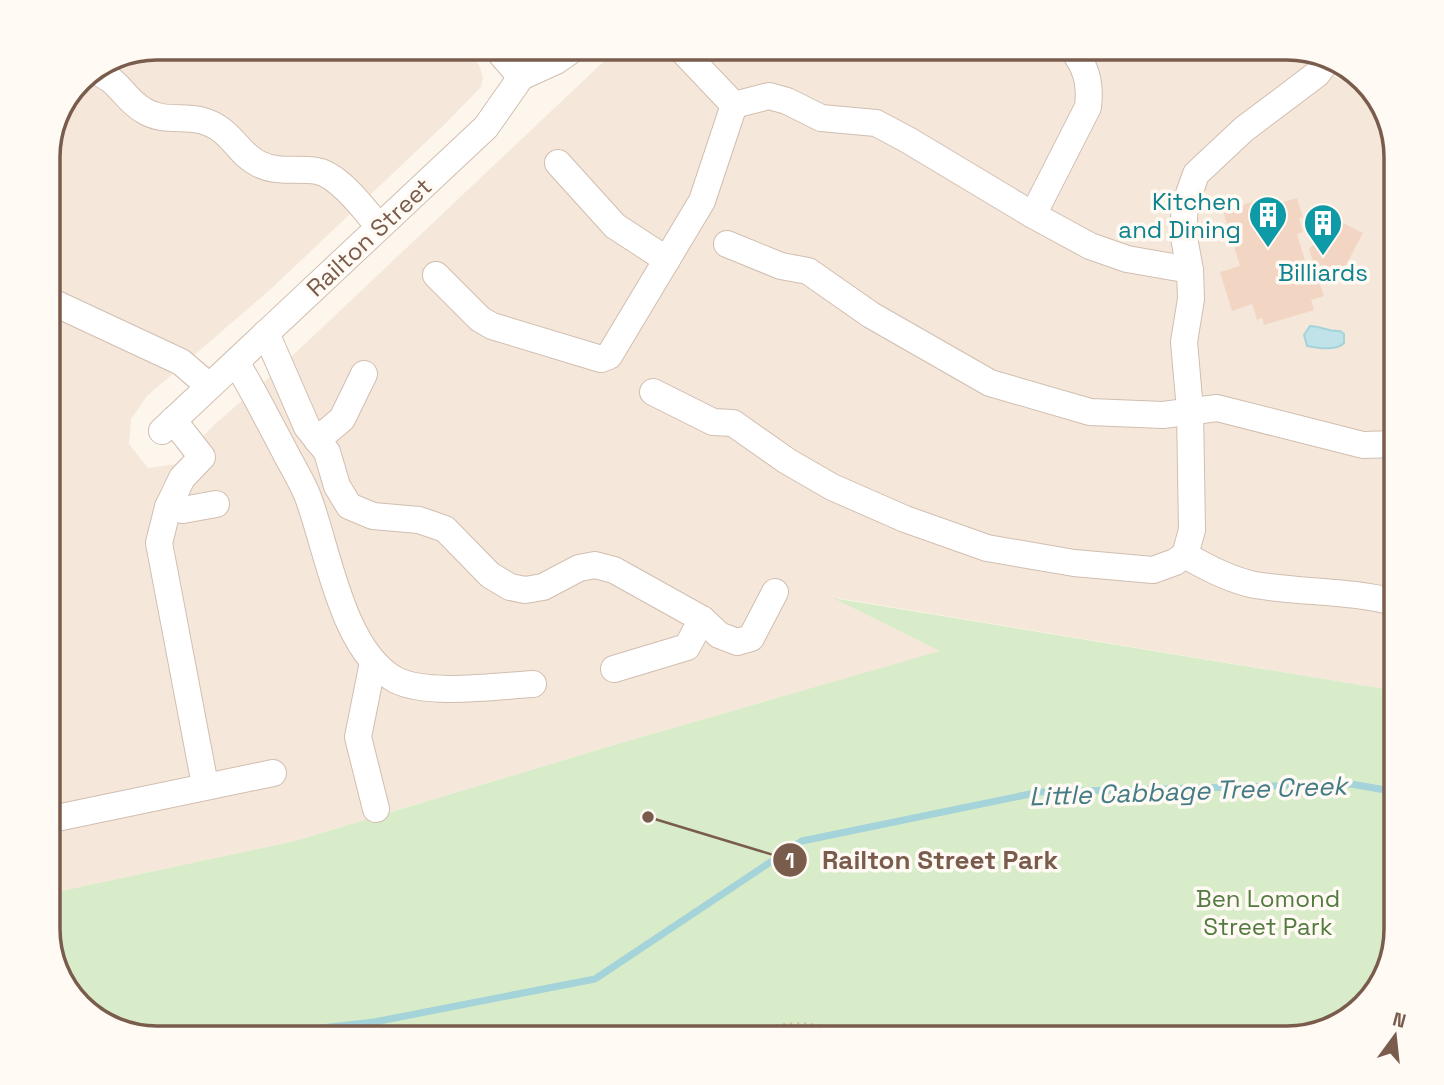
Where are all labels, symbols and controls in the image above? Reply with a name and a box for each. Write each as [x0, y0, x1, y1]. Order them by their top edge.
street label: Railton Street [300, 171, 438, 303]
place label: Kitchen and Dining [1118, 186, 1241, 245]
building icon: Kitchen and Dining [1247, 194, 1289, 249]
building icon: Billiards [1302, 202, 1344, 257]
place label: Billiards [1278, 257, 1368, 288]
water label: Little Cabbage Tree Creek [1028, 768, 1351, 814]
callout: Railton Street Park [773, 837, 1072, 884]
text: Railton Street Park [822, 843, 1058, 877]
text: 1 [785, 847, 795, 874]
park label: Ben Lomond Street Park [1196, 883, 1340, 942]
north arrow [1360, 1001, 1430, 1071]
text: N [1390, 1006, 1409, 1034]

